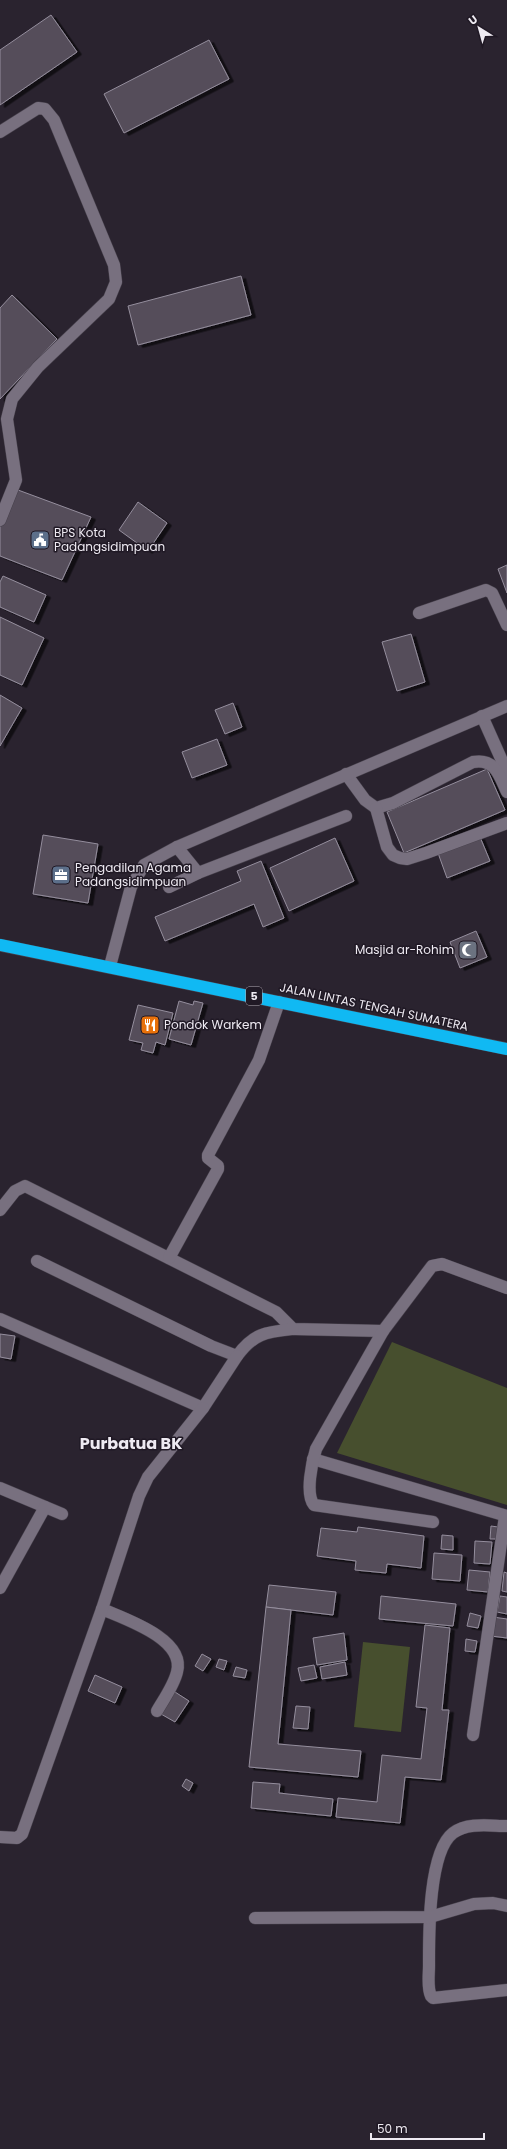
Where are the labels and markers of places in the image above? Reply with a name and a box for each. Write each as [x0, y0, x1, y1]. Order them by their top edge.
place label: BPS Kota Padangsidimpuan [54, 524, 165, 555]
public building icon: BPS Kota Padangsidimpuan [29, 529, 51, 551]
place label: Pengadilan Agama Padangsidimpuan [75, 859, 191, 890]
office icon: Pengadilan Agama Padangsidimpuan [50, 864, 72, 886]
mosque icon: Masjid ar-Rohim [457, 939, 479, 961]
place label: Masjid ar-Rohim [355, 941, 454, 958]
restaurant icon: Pondok Warkem [139, 1014, 161, 1036]
place label: Pondok Warkem [164, 1016, 262, 1033]

